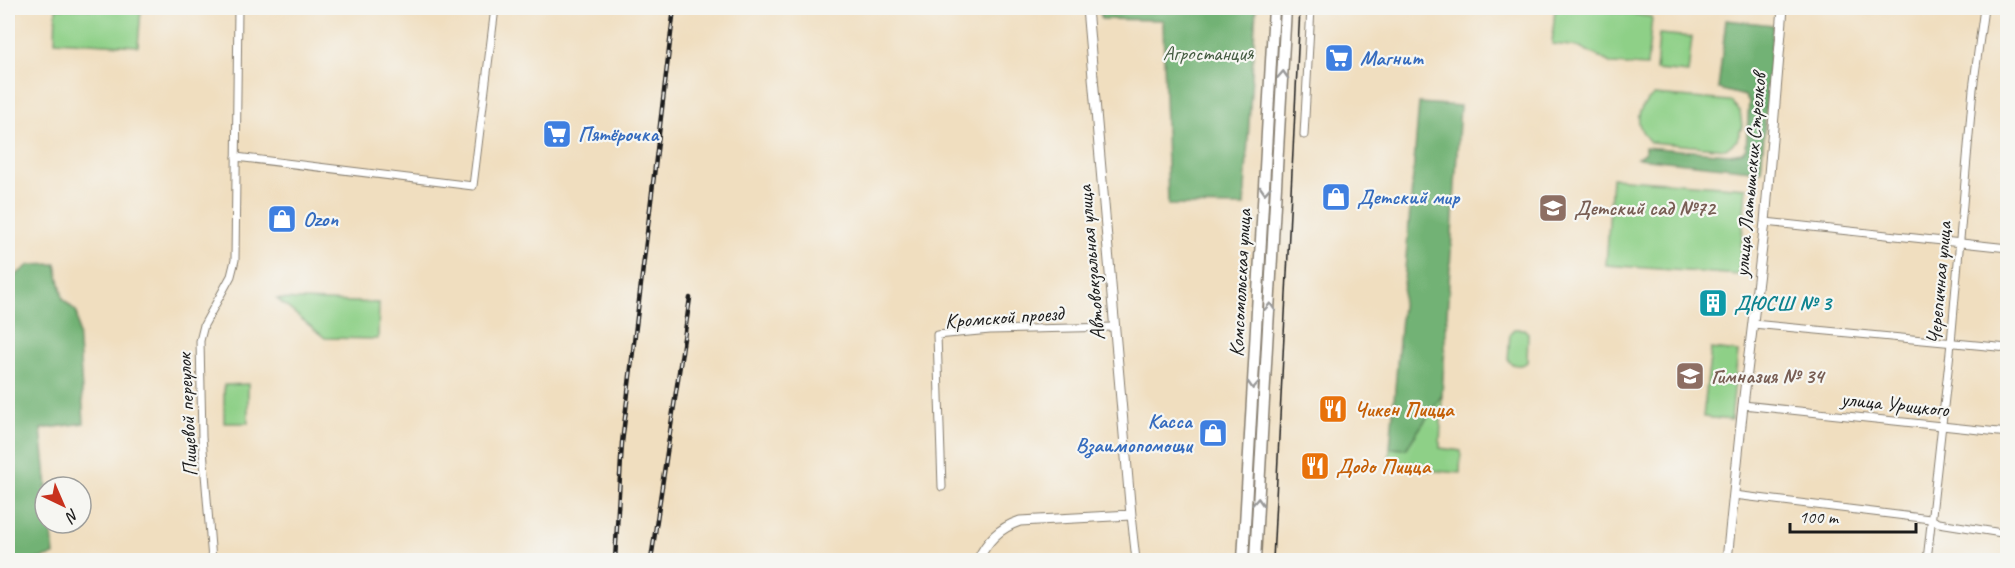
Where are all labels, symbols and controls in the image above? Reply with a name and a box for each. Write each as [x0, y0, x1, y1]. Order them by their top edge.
park label: Агростанция [1163, 40, 1255, 66]
supermarket icon: Магнит [1323, 42, 1355, 74]
place label: Магнит [1360, 45, 1425, 71]
street label: улица Латышских Стрелков [1728, 67, 1772, 280]
one-way arrow [1276, 70, 1289, 79]
supermarket icon: Пятёрочка [541, 118, 573, 150]
place label: Пятёрочка [578, 121, 660, 147]
shop icon: Детский мир [1320, 181, 1352, 213]
street label: Автовокзальная улица [1071, 183, 1111, 342]
place label: Детский мир [1357, 184, 1461, 210]
one-way arrow [1258, 186, 1271, 195]
school or university icon: Детский сад №72 [1537, 192, 1569, 224]
place label: Детский сад №72 [1574, 195, 1717, 221]
shop icon: Ozon [266, 203, 298, 235]
place label: Ozon [303, 206, 338, 232]
street label: Комсомольская улица [1223, 207, 1257, 358]
street label: Черепичная улица [1921, 219, 1957, 345]
building icon: ДЮСШ № 3 [1697, 287, 1729, 319]
place label: ДЮСШ № 3 [1734, 290, 1834, 316]
street label: Кромской проезд [944, 300, 1067, 334]
one-way arrow [1263, 303, 1276, 312]
street label: Пищевой переулок [171, 350, 203, 477]
school or university icon: Гимназия № 34 [1674, 360, 1706, 392]
place label: Гимназия № 34 [1711, 363, 1826, 389]
one-way arrow [1247, 380, 1260, 389]
street label: улица Урицкого [1838, 385, 1952, 423]
restaurant icon: Чикен Пицца [1317, 393, 1349, 425]
place label: Чикен Пицца [1354, 396, 1455, 422]
place label: Касса Взаимопомощи [1076, 408, 1194, 459]
shop icon: Касса Взаимопомощи [1197, 417, 1229, 449]
restaurant icon: Додо Пицца [1299, 450, 1331, 482]
place label: Додо Пицца [1336, 453, 1432, 479]
north arrow [33, 475, 93, 535]
scale bar [1790, 496, 1916, 534]
one-way arrow [1252, 498, 1265, 507]
text: N [60, 504, 83, 528]
text: 100 m [1799, 506, 1840, 528]

